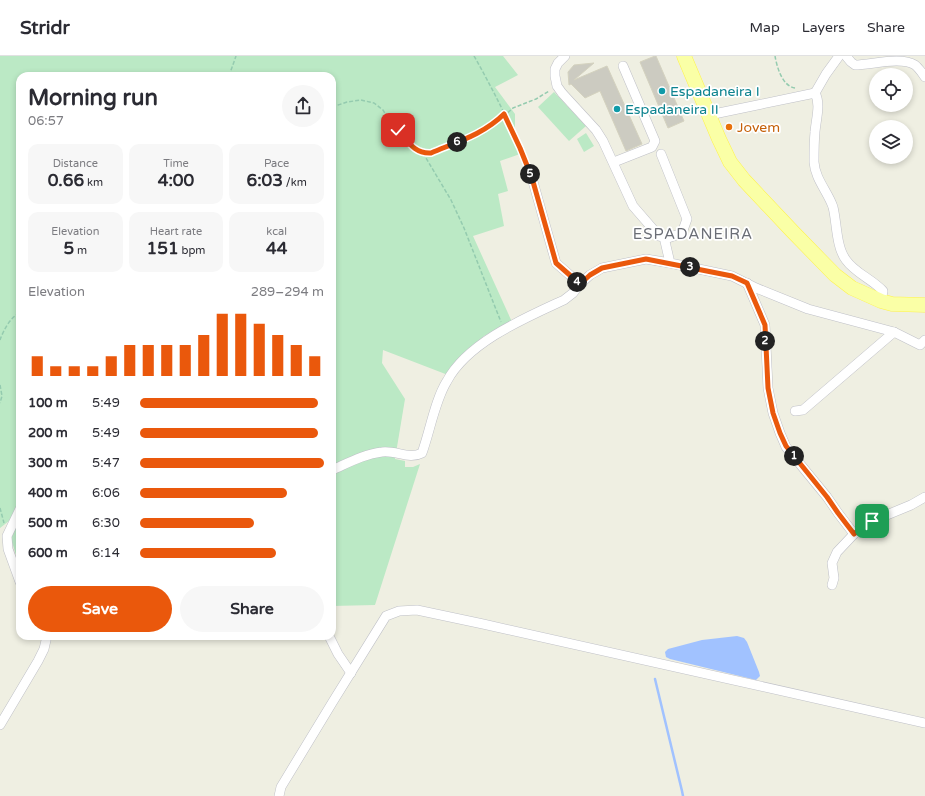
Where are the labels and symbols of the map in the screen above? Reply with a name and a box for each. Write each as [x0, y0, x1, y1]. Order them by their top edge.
place label: Espadaneira I [670, 83, 760, 100]
marker: Espadaneira I [657, 86, 667, 96]
place label: Espadaneira II [625, 101, 719, 118]
marker: Espadaneira II [612, 104, 622, 114]
pin [381, 113, 415, 147]
place label: Jovem [737, 119, 780, 136]
marker: Jovem [724, 122, 734, 132]
pin: 6 [447, 132, 467, 152]
pin: 5 [520, 164, 540, 184]
district label: ESPADANEIRA [633, 225, 753, 243]
pin: 3 [680, 257, 700, 277]
pin: 4 [567, 272, 587, 292]
pin: 2 [755, 331, 775, 351]
pin: 1 [784, 446, 804, 466]
pin [855, 504, 889, 538]

